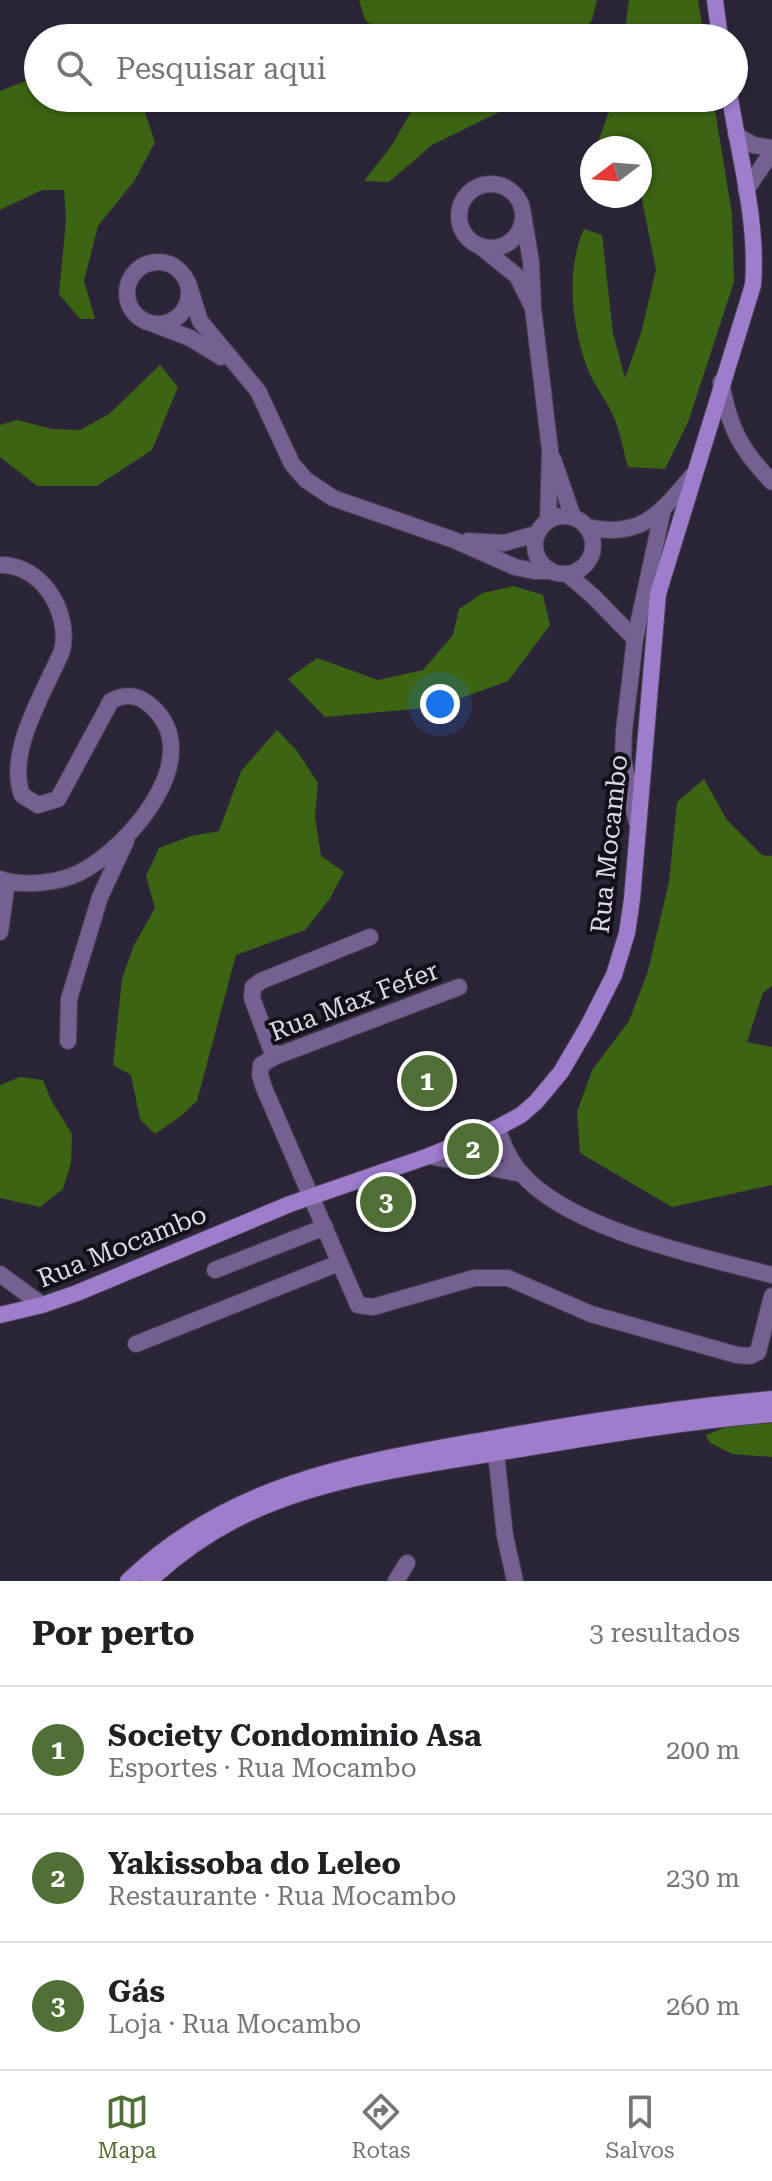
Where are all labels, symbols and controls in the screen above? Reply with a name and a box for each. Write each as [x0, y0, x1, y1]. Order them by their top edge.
search box [24, 24, 748, 112]
icon: search [52, 46, 96, 90]
text: Pesquisar aqui [116, 51, 326, 86]
north arrow [580, 136, 652, 208]
your location [420, 684, 460, 724]
street label: Rua Mocambo [585, 753, 633, 935]
street label: Rua Max Fefer [265, 955, 443, 1047]
pin: 1 [401, 1051, 453, 1111]
pin: 2 [447, 1119, 499, 1179]
pin: 3 [360, 1172, 412, 1232]
street label: Rua Mocambo [33, 1198, 211, 1294]
text: Por perto [32, 1613, 195, 1653]
text: 3 resultados [589, 1618, 740, 1648]
text: Society Condominio Asa [108, 1718, 482, 1753]
text: 1 [51, 1735, 65, 1765]
text: 200 m [666, 1735, 740, 1765]
text: Esportes · Rua Mocambo [108, 1753, 417, 1783]
text: Yakissoba do Leleo [108, 1846, 401, 1881]
text: 2 [51, 1863, 65, 1893]
text: 230 m [666, 1863, 740, 1893]
text: Restaurante · Rua Mocambo [108, 1881, 456, 1911]
text: Gás [108, 1974, 165, 2009]
text: 3 [51, 1991, 65, 2021]
text: 260 m [666, 1991, 740, 2021]
text: Loja · Rua Mocambo [108, 2009, 361, 2039]
tab: Mapa [98, 2090, 156, 2163]
tab: Rotas [352, 2090, 410, 2163]
tab: Salvos [606, 2090, 674, 2163]

